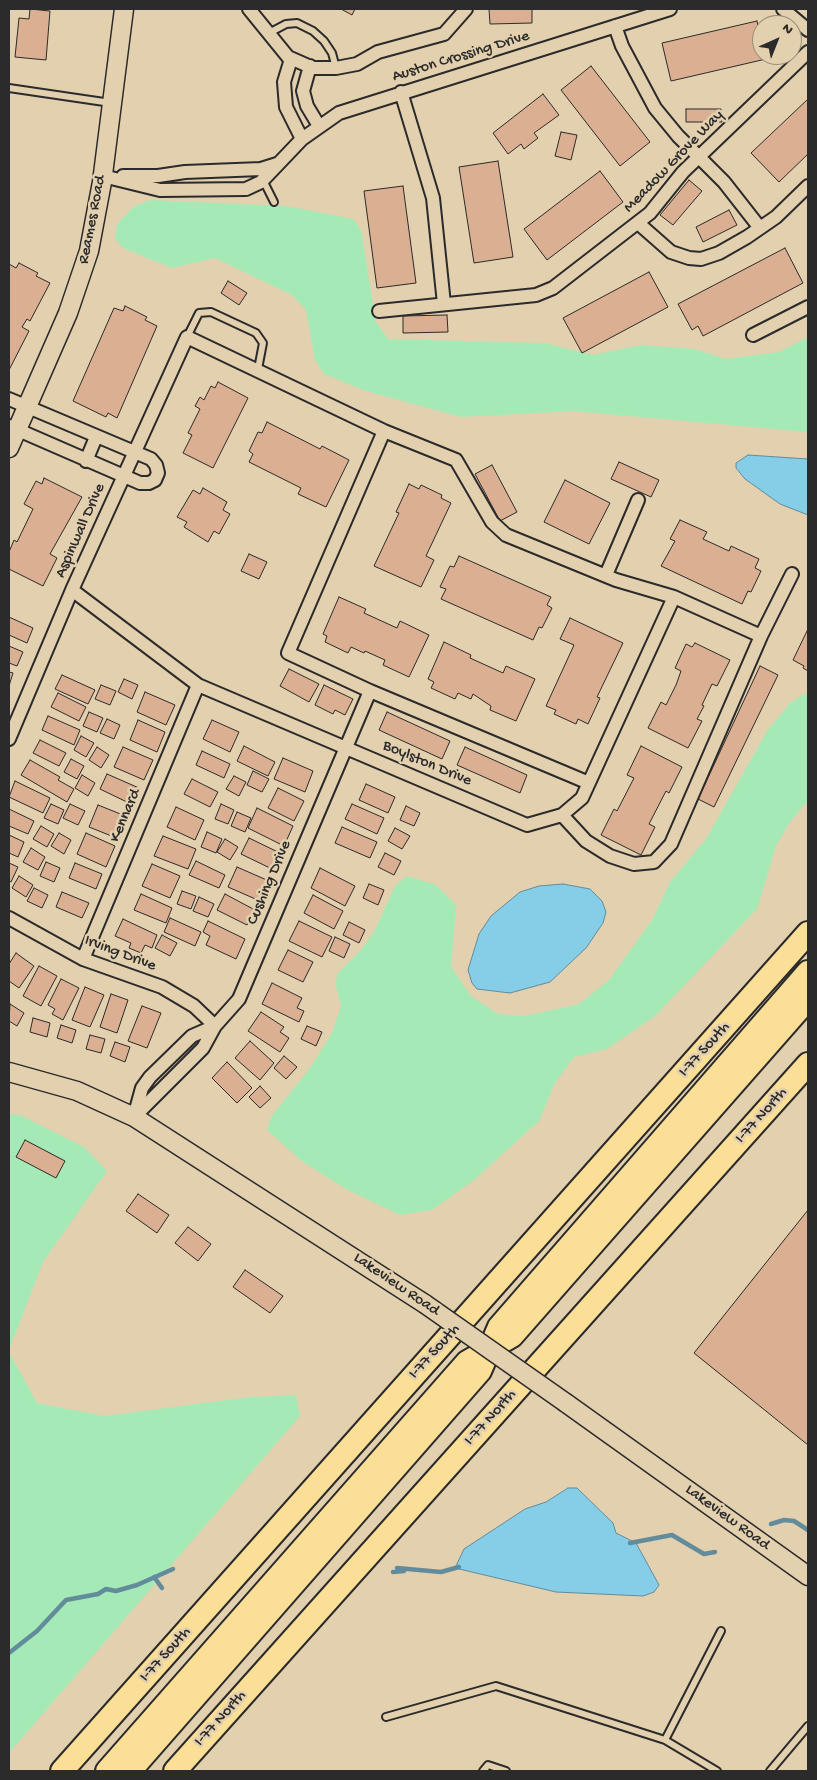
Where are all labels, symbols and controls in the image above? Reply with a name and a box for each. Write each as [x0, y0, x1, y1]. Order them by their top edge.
north arrow [752, 15, 802, 65]
text: N [778, 20, 796, 39]
street label: Auston Crossing Drive [390, 27, 532, 87]
street label: Meadow Grove Way [620, 107, 728, 217]
street label: Reames Road [75, 174, 111, 266]
street label: Aspinwall Drive [52, 481, 110, 581]
street label: Boylston Drive [380, 737, 474, 791]
street label: Kennard [106, 786, 146, 846]
street label: Cushing Drive [244, 838, 296, 928]
street label: Irving Drive [81, 932, 159, 976]
street label: I-77 South [675, 1018, 735, 1082]
street label: I-77 North [732, 1084, 792, 1148]
street label: Lakeview Road [349, 1249, 443, 1321]
street label: I-77 South [405, 1320, 465, 1384]
street label: I-77 North [461, 1386, 521, 1450]
street label: Lakeview Road [681, 1481, 773, 1555]
street label: I-77 South [136, 1623, 196, 1687]
street label: I-77 North [191, 1687, 251, 1751]

